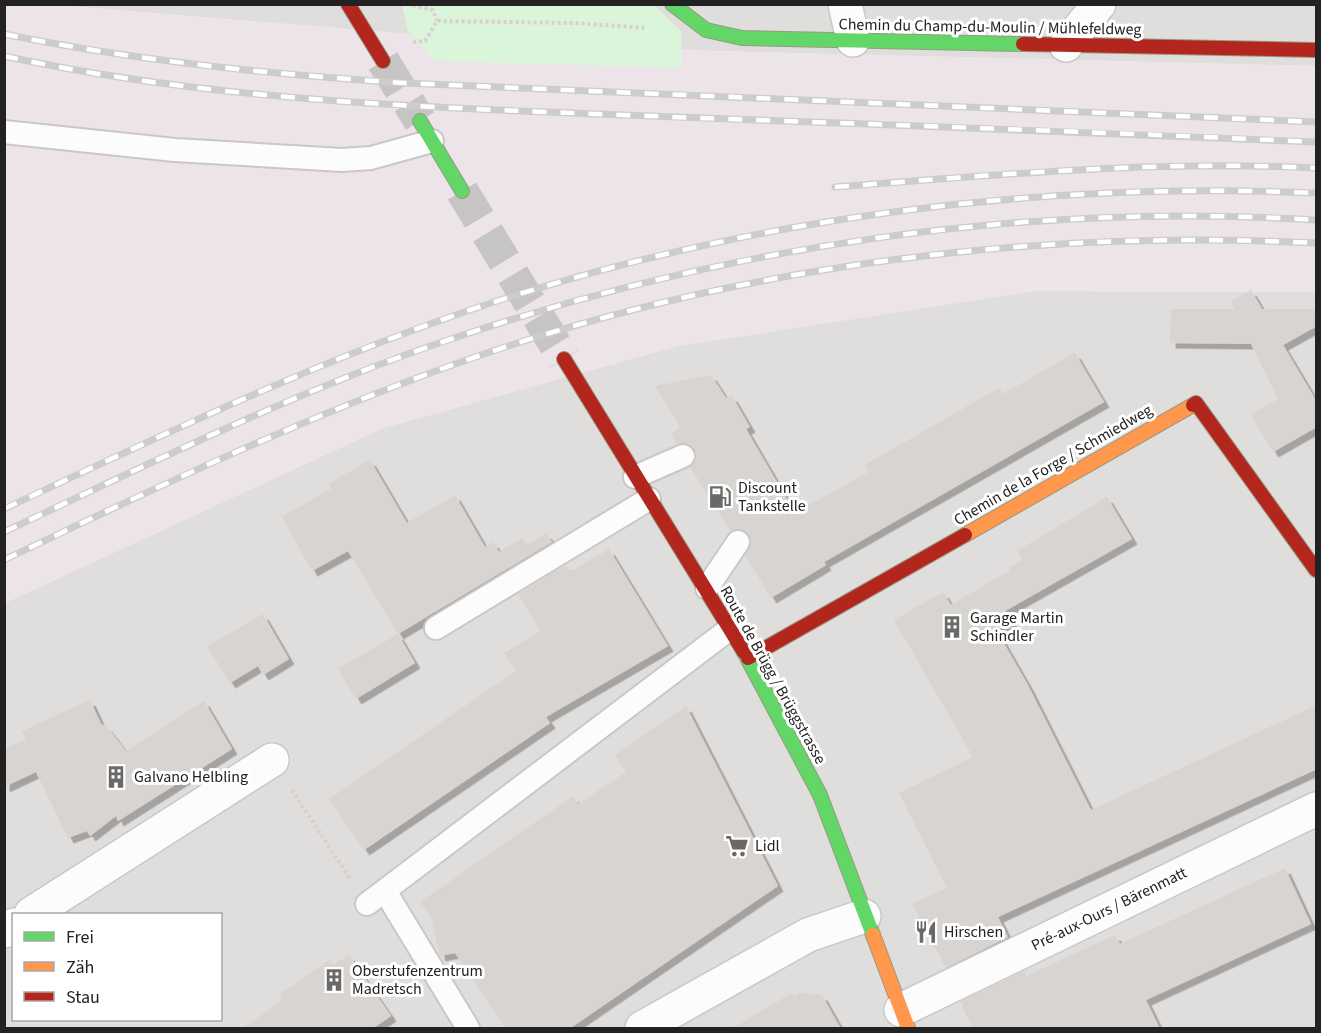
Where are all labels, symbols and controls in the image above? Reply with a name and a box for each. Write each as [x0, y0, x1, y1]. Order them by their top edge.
street label: Chemin du Champ-du-Moulin / Mühlefeldweg [838, 13, 1142, 41]
street label: Chemin de la Forge / Schmiedweg [950, 399, 1156, 531]
place label: Discount Tankstelle [738, 477, 806, 517]
fuel station icon: Discount Tankstelle [707, 484, 733, 510]
street label: Route de Brügg / Brüggstrasse [715, 582, 831, 768]
place label: Garage Martin Schindler [970, 607, 1064, 647]
building icon: Garage Martin Schindler [939, 614, 965, 640]
building icon: Galvano Helbling [103, 764, 129, 790]
place label: Galvano Helbling [134, 766, 248, 788]
supermarket icon: Lidl [724, 833, 750, 859]
place label: Lidl [755, 835, 780, 857]
street label: Pré-aux-Ours / Bärenmatt [1027, 861, 1191, 956]
legend [12, 913, 222, 1021]
restaurant icon: Hirschen [913, 919, 939, 945]
place label: Hirschen [944, 921, 1003, 943]
text: Frei [66, 925, 94, 950]
text: Zäh [66, 955, 94, 980]
place label: Oberstufenzentrum Madretsch [352, 960, 483, 1000]
building icon: Oberstufenzentrum Madretsch [321, 967, 347, 993]
text: Stau [66, 985, 100, 1010]

